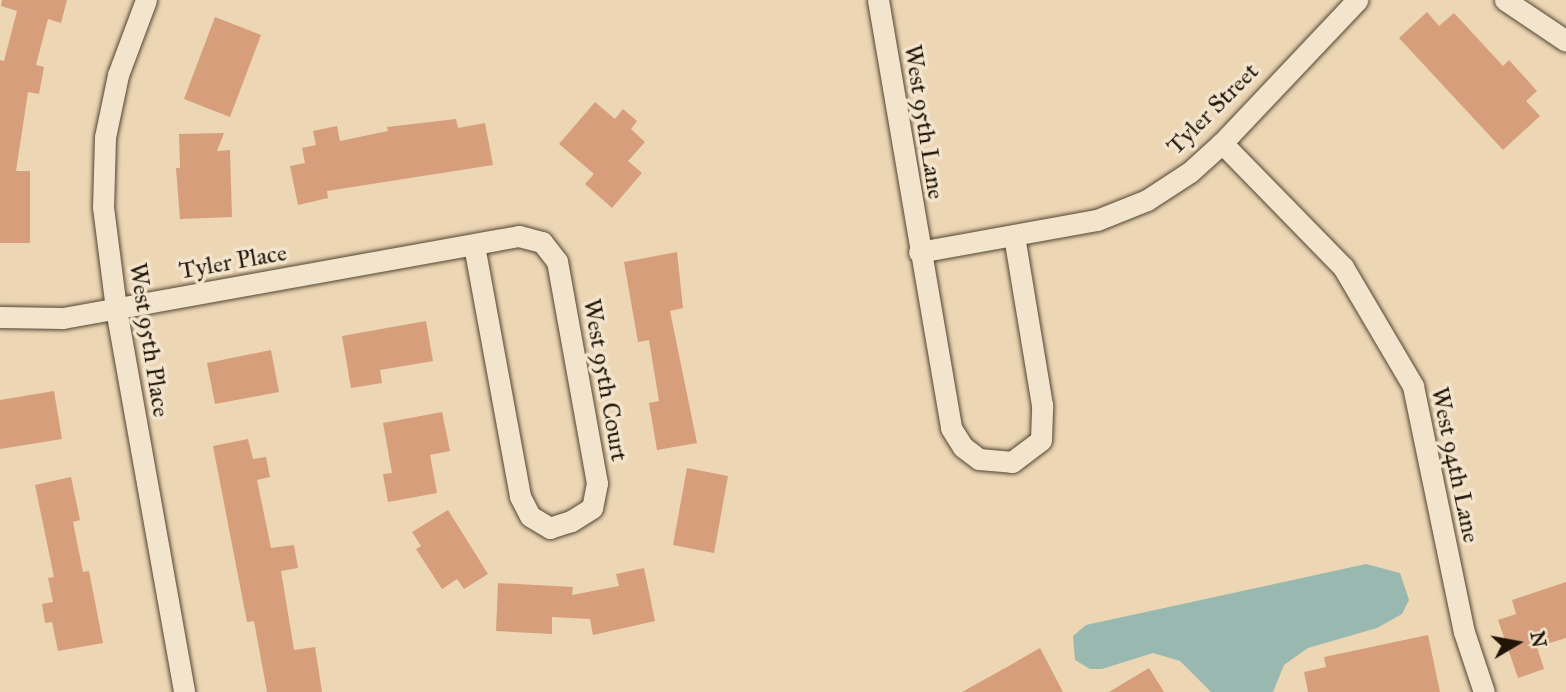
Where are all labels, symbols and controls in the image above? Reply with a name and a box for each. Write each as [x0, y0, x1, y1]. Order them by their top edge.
street label: West 95th Lane [898, 43, 950, 201]
street label: Tyler Street [1161, 57, 1265, 161]
street label: Tyler Place [177, 238, 289, 286]
street label: West 95th Place [123, 261, 175, 419]
street label: West 95th Court [577, 297, 633, 463]
street label: West 94th Lane [1424, 385, 1486, 545]
north arrow [1482, 608, 1552, 678]
text: N [1525, 629, 1551, 649]

